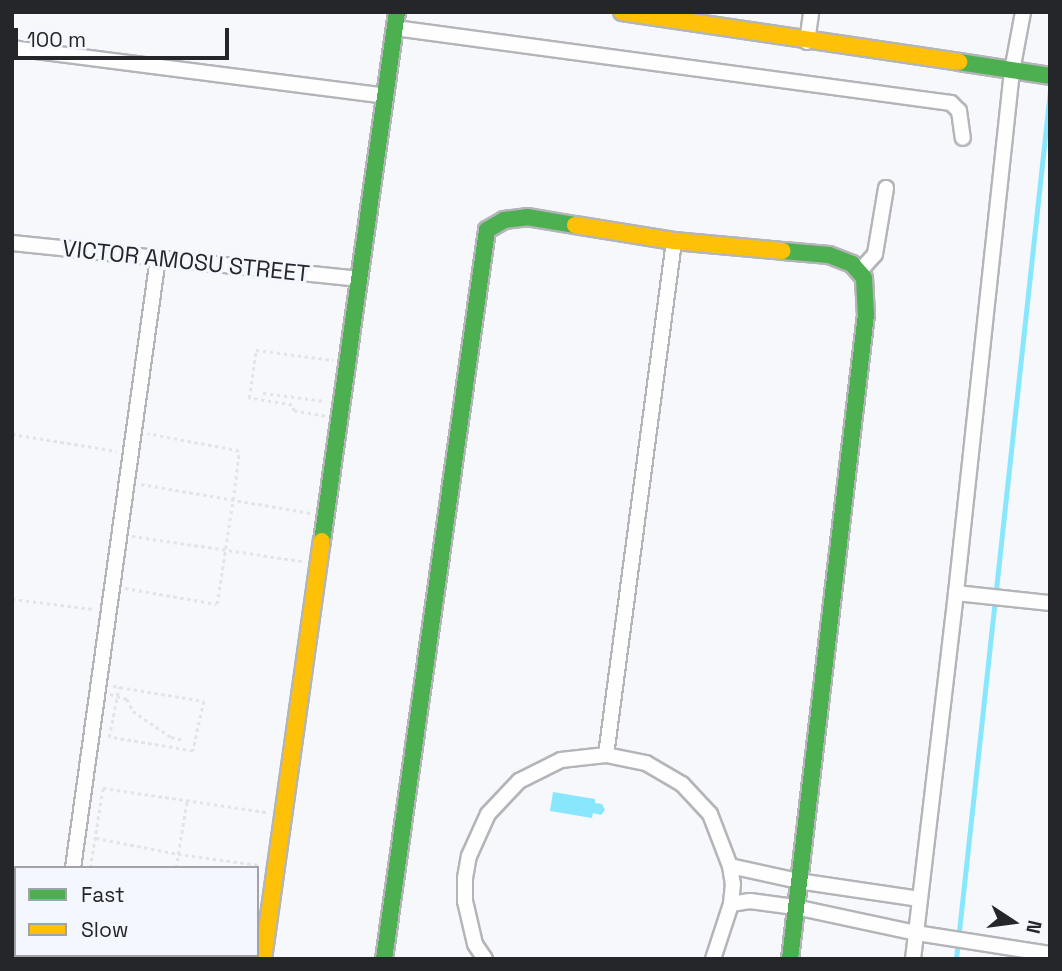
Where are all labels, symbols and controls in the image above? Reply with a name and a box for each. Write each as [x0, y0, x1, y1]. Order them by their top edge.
scale bar [18, 14, 233, 58]
text: 100 m [27, 26, 86, 53]
street label: VICTOR AMOSU STREET [61, 234, 311, 288]
legend [14, 866, 259, 957]
text: Fast [81, 881, 125, 908]
north arrow [978, 887, 1048, 957]
text: Slow [81, 916, 129, 943]
text: N [1020, 918, 1048, 936]

